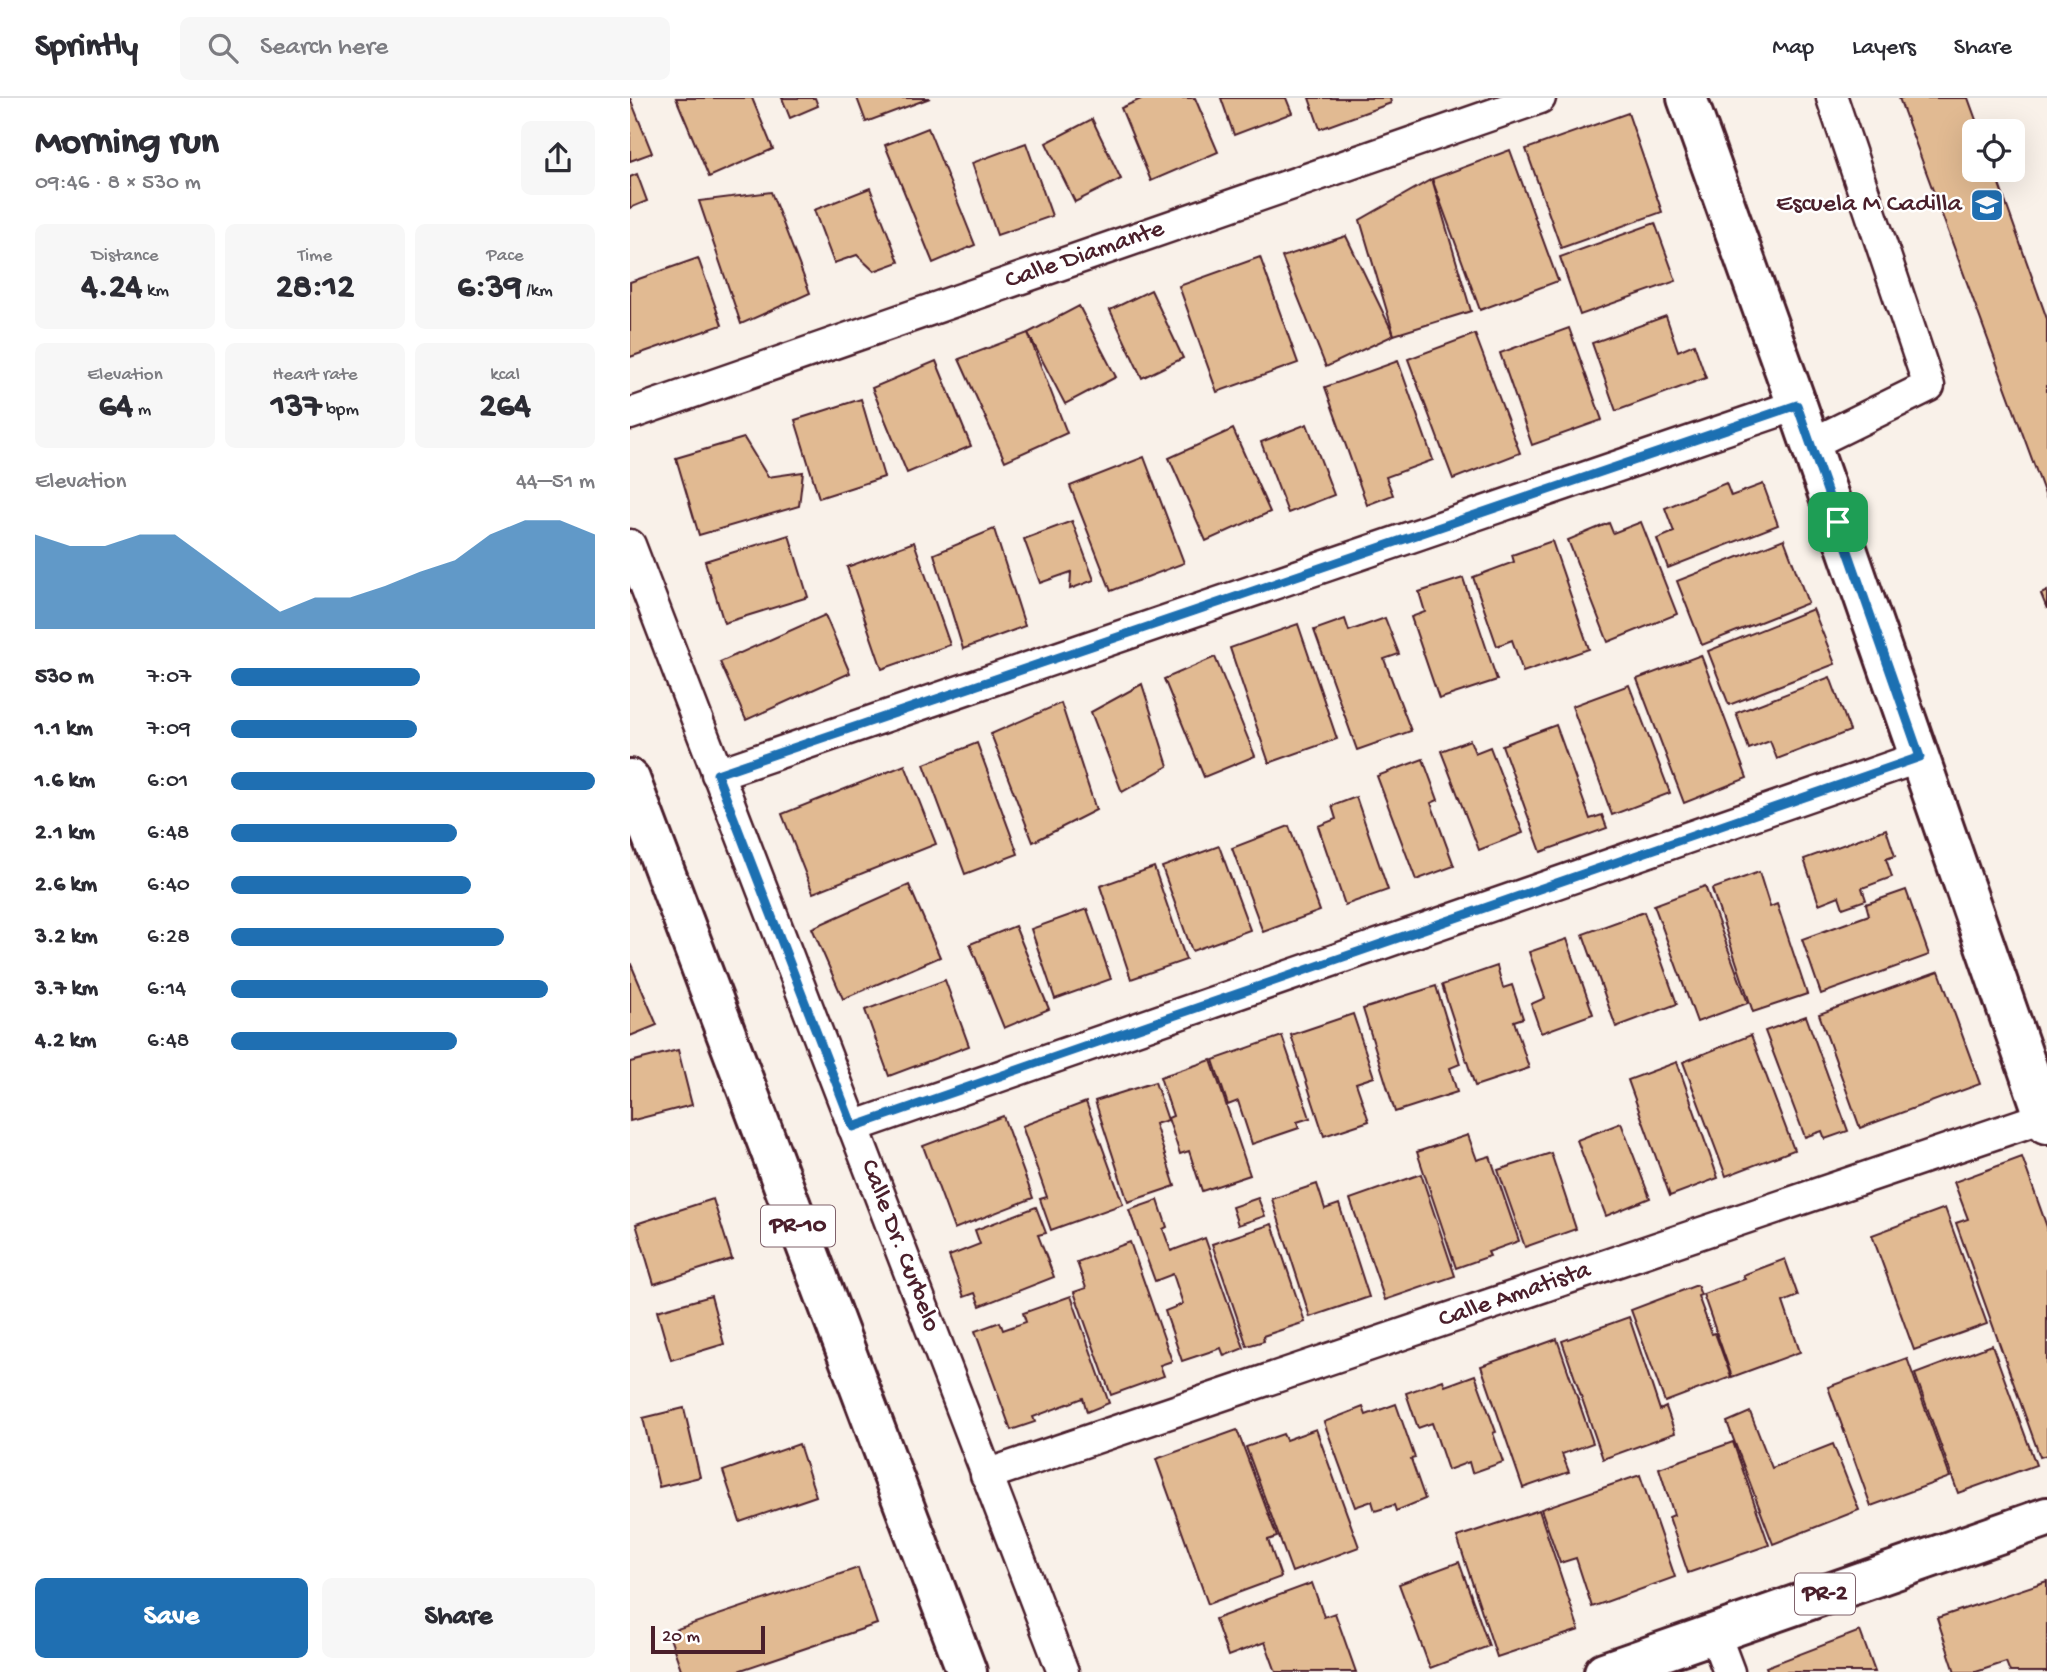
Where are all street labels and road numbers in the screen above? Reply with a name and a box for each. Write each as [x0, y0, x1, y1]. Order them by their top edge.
street label: Calle Diamante [1002, 214, 1169, 298]
street label: Calle Dr. Curbelo [852, 1156, 946, 1336]
road number: PR-10 [761, 1206, 835, 1246]
street label: Calle Amatista [1435, 1255, 1597, 1336]
road number: PR-2 [1795, 1574, 1855, 1614]

